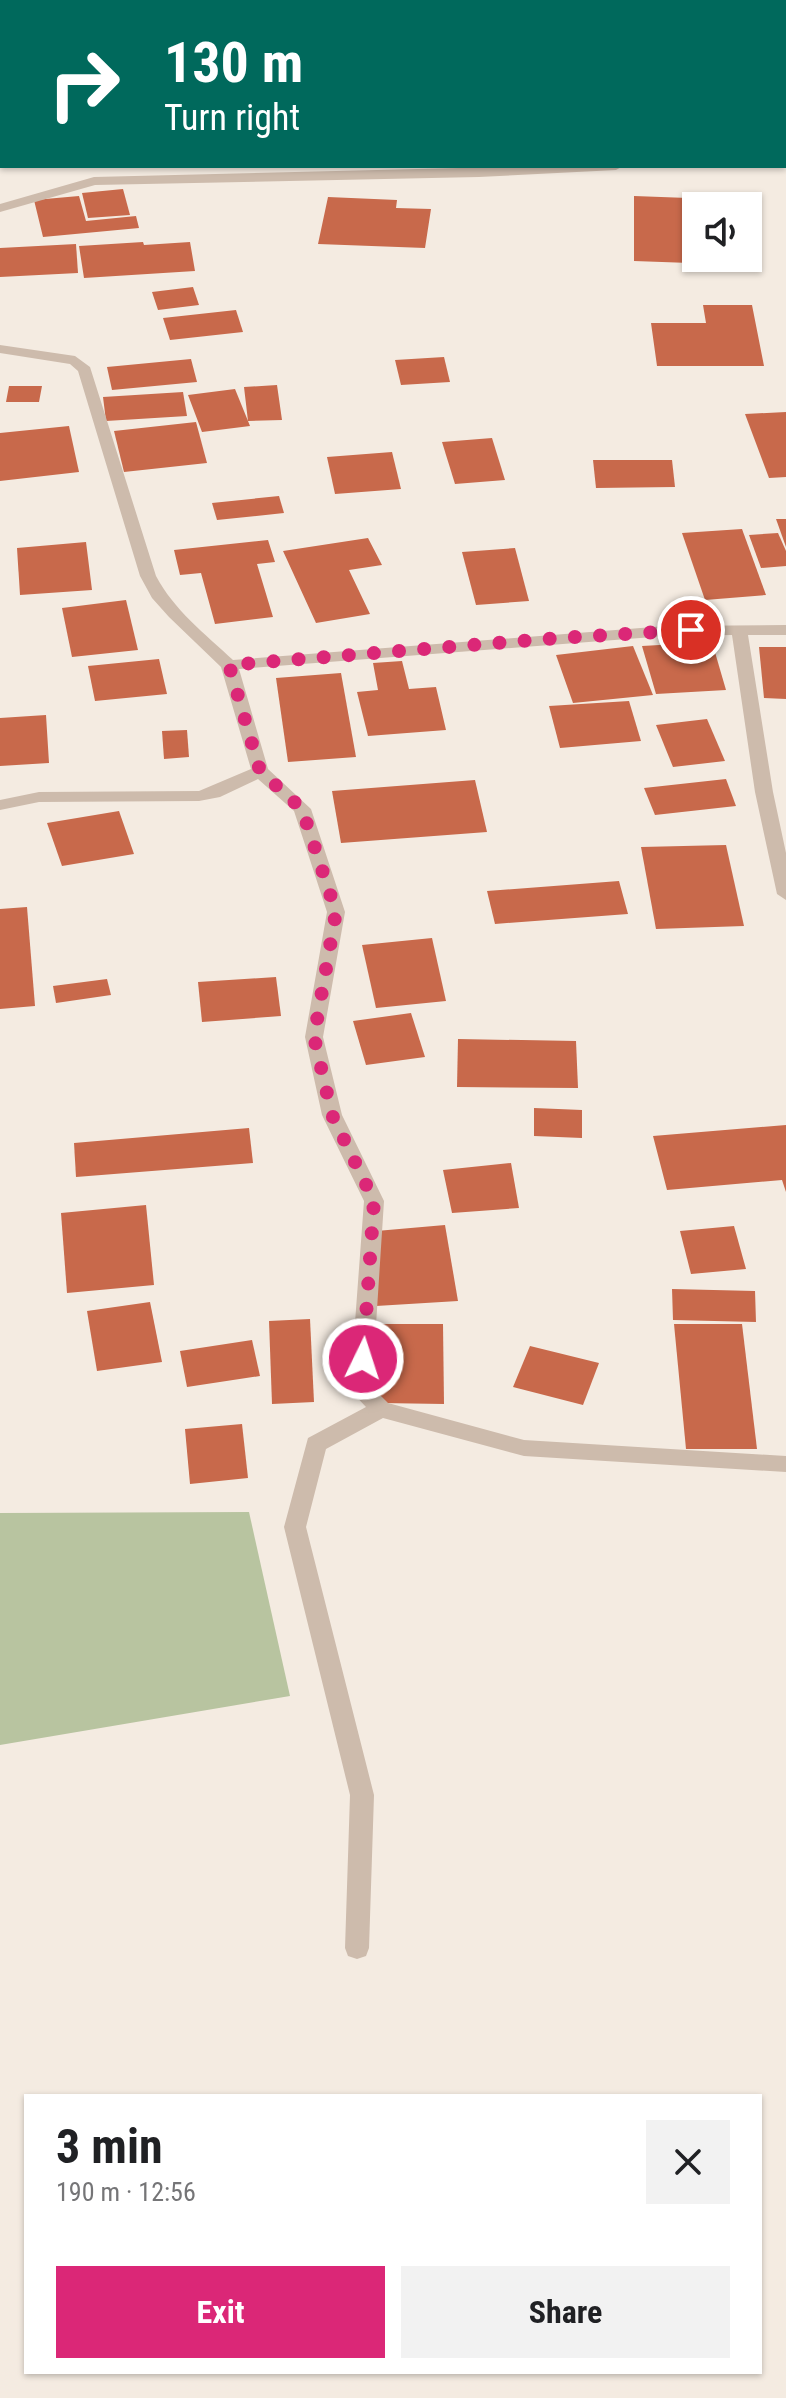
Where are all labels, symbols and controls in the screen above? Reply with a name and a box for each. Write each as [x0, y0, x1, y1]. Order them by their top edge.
text: 130 m [164, 30, 303, 96]
icon: right [32, 32, 136, 136]
text: Turn right [164, 97, 300, 139]
map controls [682, 192, 762, 272]
button: sound [682, 192, 762, 272]
pin [657, 596, 725, 664]
icon: arrive [669, 608, 713, 652]
position arrow [321, 1317, 405, 1401]
text: 3 min [56, 2118, 163, 2175]
button: close [646, 2120, 730, 2204]
text: 190 m · 12:56 [56, 2177, 196, 2207]
button: Exit [56, 2266, 385, 2358]
button: Share [401, 2266, 730, 2358]

